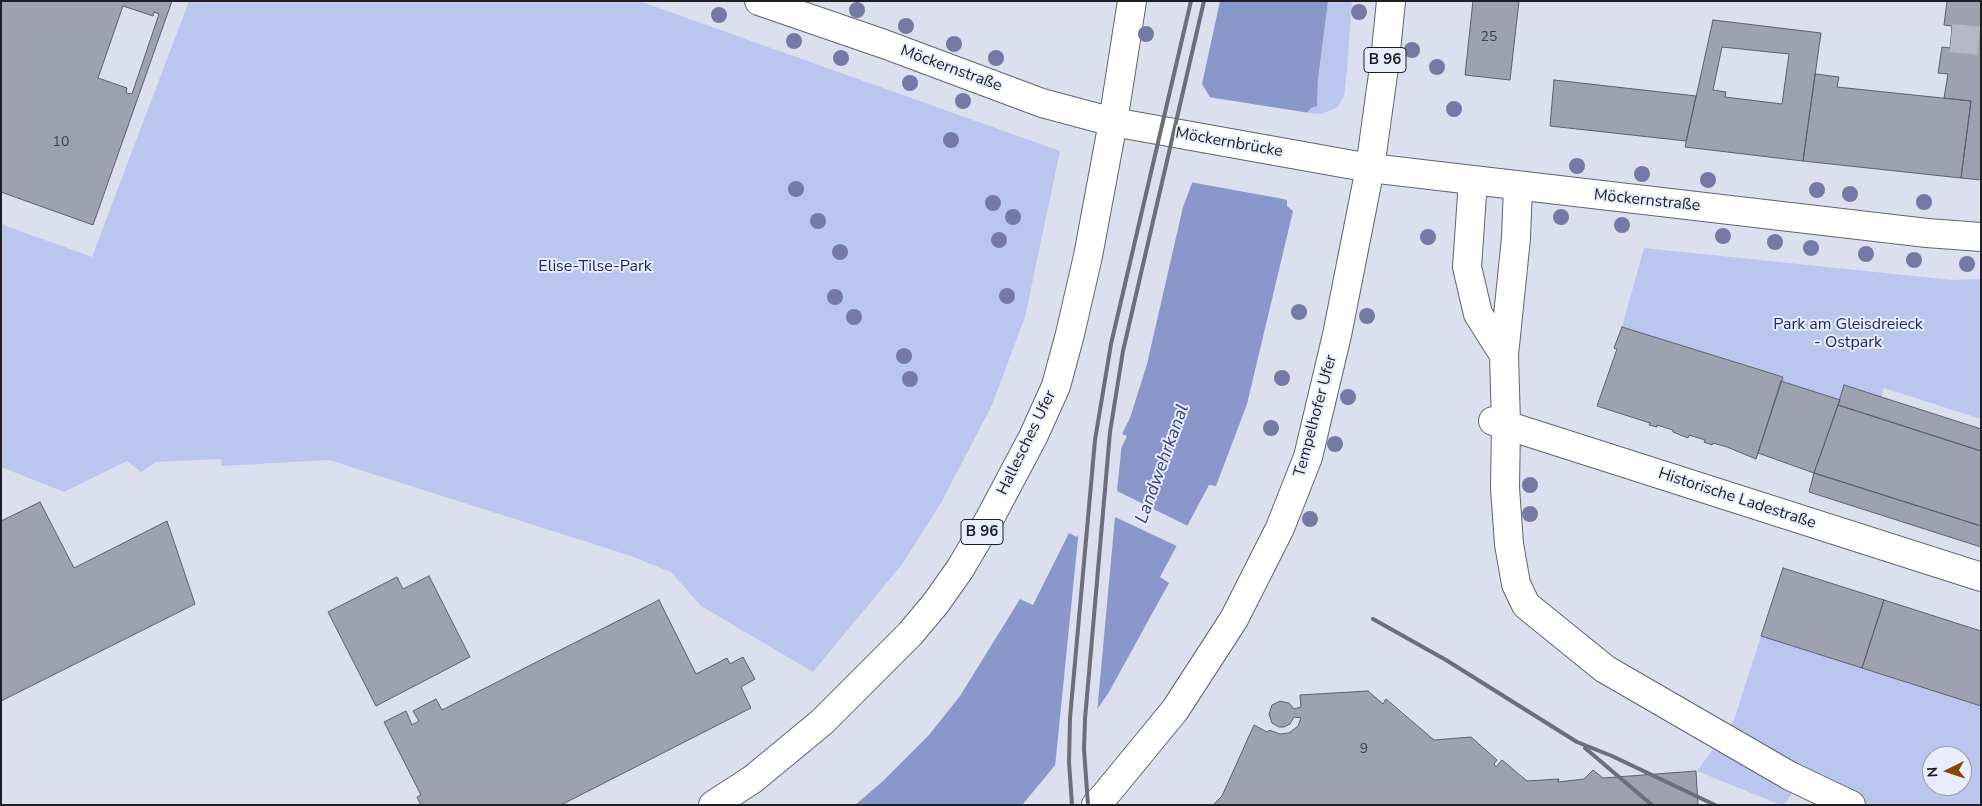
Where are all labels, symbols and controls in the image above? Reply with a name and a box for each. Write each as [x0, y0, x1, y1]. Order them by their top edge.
house number: 25 [1481, 30, 1497, 46]
street label: Möckernstraße [898, 42, 1004, 96]
road number: B 96 [1364, 48, 1406, 72]
street label: Möckernbrücke [1174, 124, 1284, 162]
house number: 10 [53, 135, 69, 151]
street label: Möckernstraße [1593, 186, 1701, 216]
park label: Elise-Tilse-Park [538, 257, 652, 277]
park label: Park am Gleisdreieck - Ostpark [1773, 315, 1923, 353]
street label: Tempelhofer Ufer [1290, 353, 1342, 479]
street label: Hallesches Ufer [993, 388, 1061, 498]
water label: Landwehrkanal [1132, 402, 1194, 526]
street label: Historische Ladestraße [1656, 464, 1818, 534]
road number: B 96 [961, 520, 1003, 544]
house number: 9 [1360, 742, 1368, 758]
north arrow [1922, 746, 1972, 796]
text: N [1923, 766, 1942, 778]

